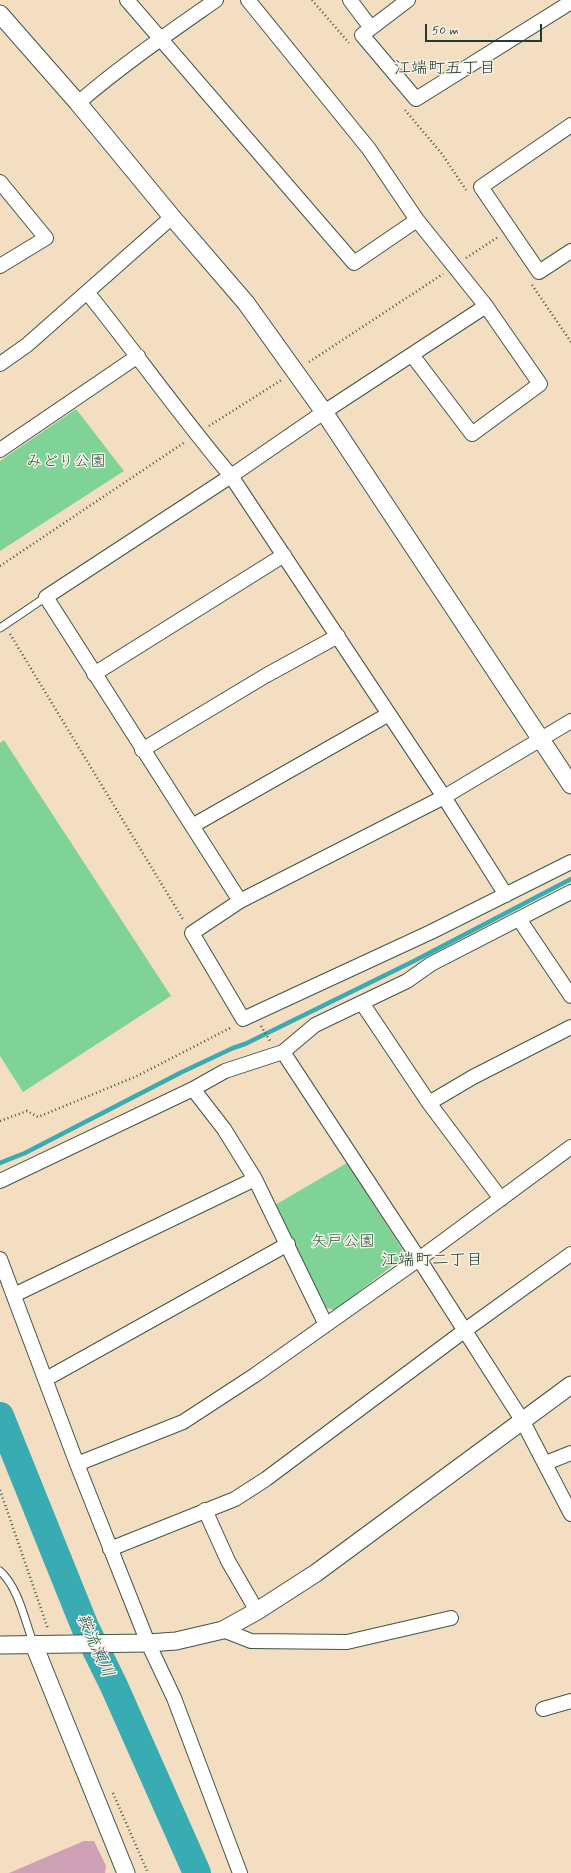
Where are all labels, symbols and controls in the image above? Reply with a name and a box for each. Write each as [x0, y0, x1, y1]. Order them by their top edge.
scale bar [427, 16, 544, 42]
text: 50 m [432, 23, 459, 39]
district label: 江端町五丁目 [394, 59, 496, 79]
park label: みどり公園 [26, 453, 106, 473]
park label: 矢戸公園 [311, 1233, 375, 1253]
district label: 江端町二丁目 [381, 1251, 483, 1271]
water label: 鞍流瀬川 [71, 1611, 117, 1681]

